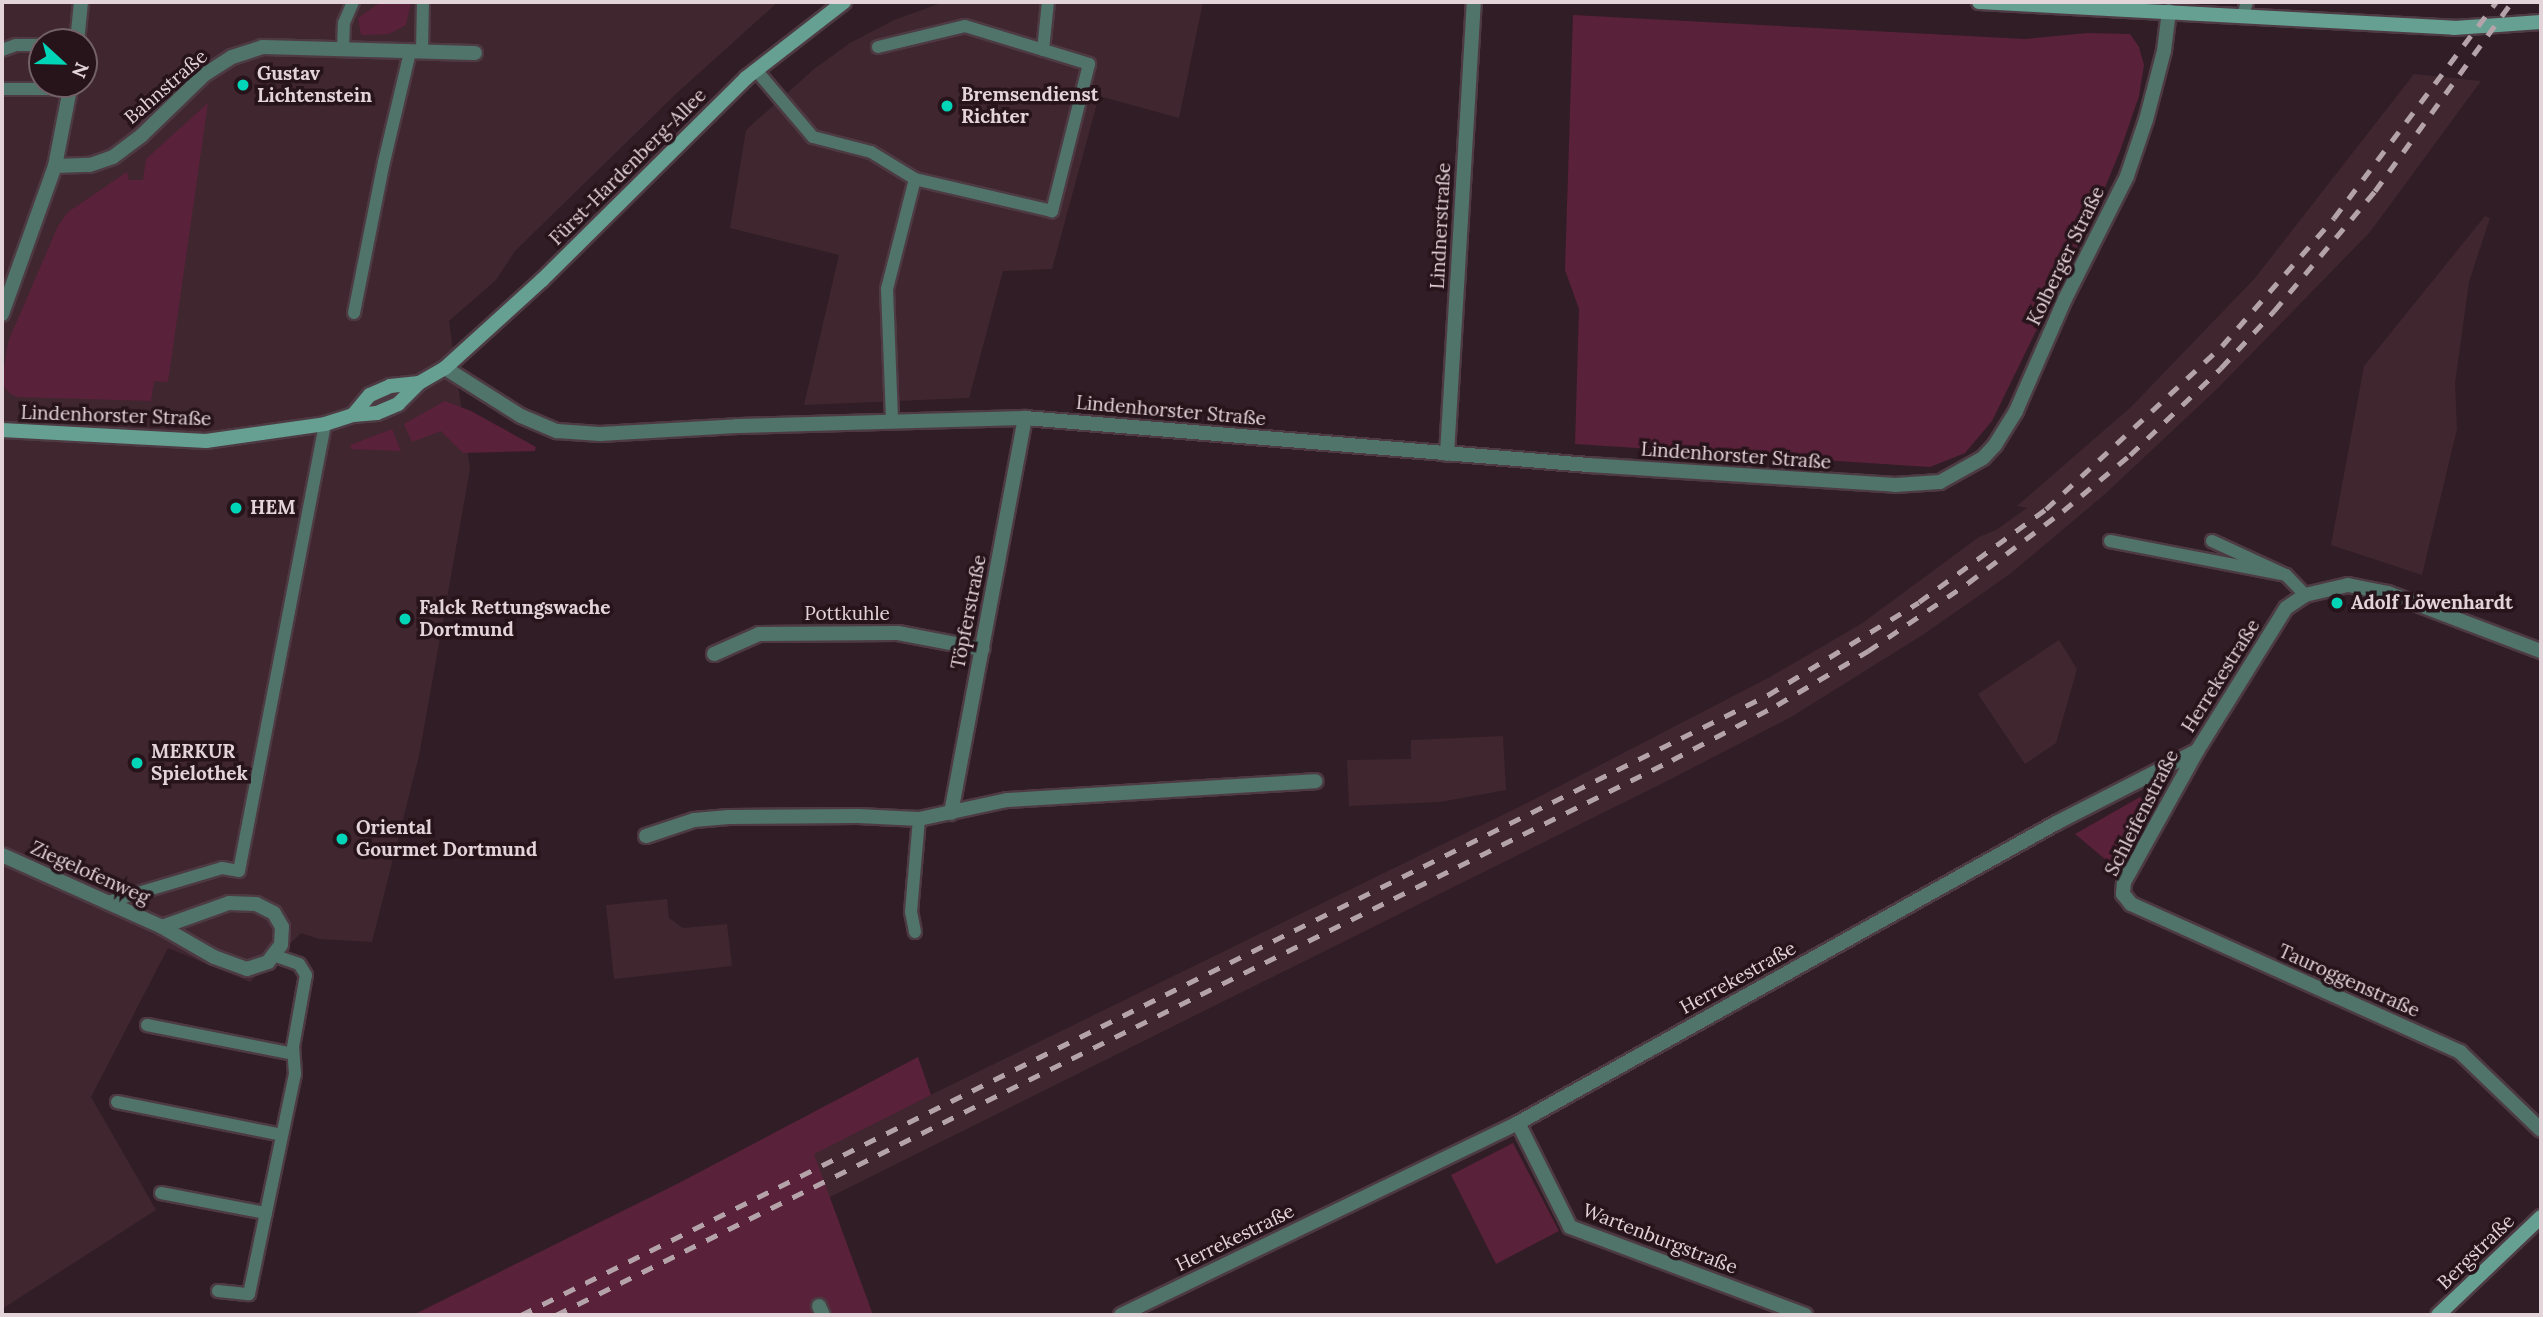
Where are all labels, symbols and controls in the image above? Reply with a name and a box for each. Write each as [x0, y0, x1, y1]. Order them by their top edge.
north arrow [28, 28, 98, 98]
street label: Bahnstraße [120, 45, 212, 129]
text: N [67, 59, 94, 81]
place label: Gustav Lichtenstein [257, 63, 372, 107]
marker: Gustav Lichtenstein [235, 77, 251, 93]
street label: Fürst-Hardenberg-Allee [545, 84, 711, 250]
place label: Bremsendienst Richter [961, 84, 1099, 128]
marker: Bremsendienst Richter [939, 98, 955, 114]
street label: Lindnerstraße [1426, 162, 1456, 290]
street label: Kolberger Straße [2023, 183, 2109, 329]
street label: Lindenhorster Straße [1075, 391, 1267, 431]
street label: Lindenhorster Straße [20, 401, 212, 431]
street label: Lindenhorster Straße [1640, 438, 1832, 474]
place label: HEM [250, 497, 296, 519]
marker: HEM [228, 500, 244, 516]
street label: Töpferstraße [947, 553, 991, 671]
place label: Adolf Löwenhardt [2351, 592, 2513, 614]
marker: Adolf Löwenhardt [2329, 595, 2345, 611]
place label: Falck Rettungswache Dortmund [419, 597, 610, 641]
street label: Pottkuhle [804, 603, 890, 625]
marker: Falck Rettungswache Dortmund [397, 611, 413, 627]
street label: Herrekestraße [2177, 615, 2265, 737]
place label: MERKUR Spielothek [151, 741, 248, 785]
street label: Schleifenstraße [2100, 746, 2184, 880]
marker: MERKUR Spielothek [129, 755, 145, 771]
place label: Oriental Gourmet Dortmund [356, 817, 537, 861]
marker: Oriental Gourmet Dortmund [334, 831, 350, 847]
street label: Ziegelofenweg [27, 837, 153, 909]
street label: Herrekestraße [1676, 937, 1800, 1019]
street label: Tauroggenstraße [2275, 940, 2423, 1022]
street label: Herrekestraße [1172, 1199, 1298, 1277]
street label: Wartenburgstraße [1579, 1199, 1741, 1279]
street label: Bergstraße [2433, 1210, 2519, 1294]

